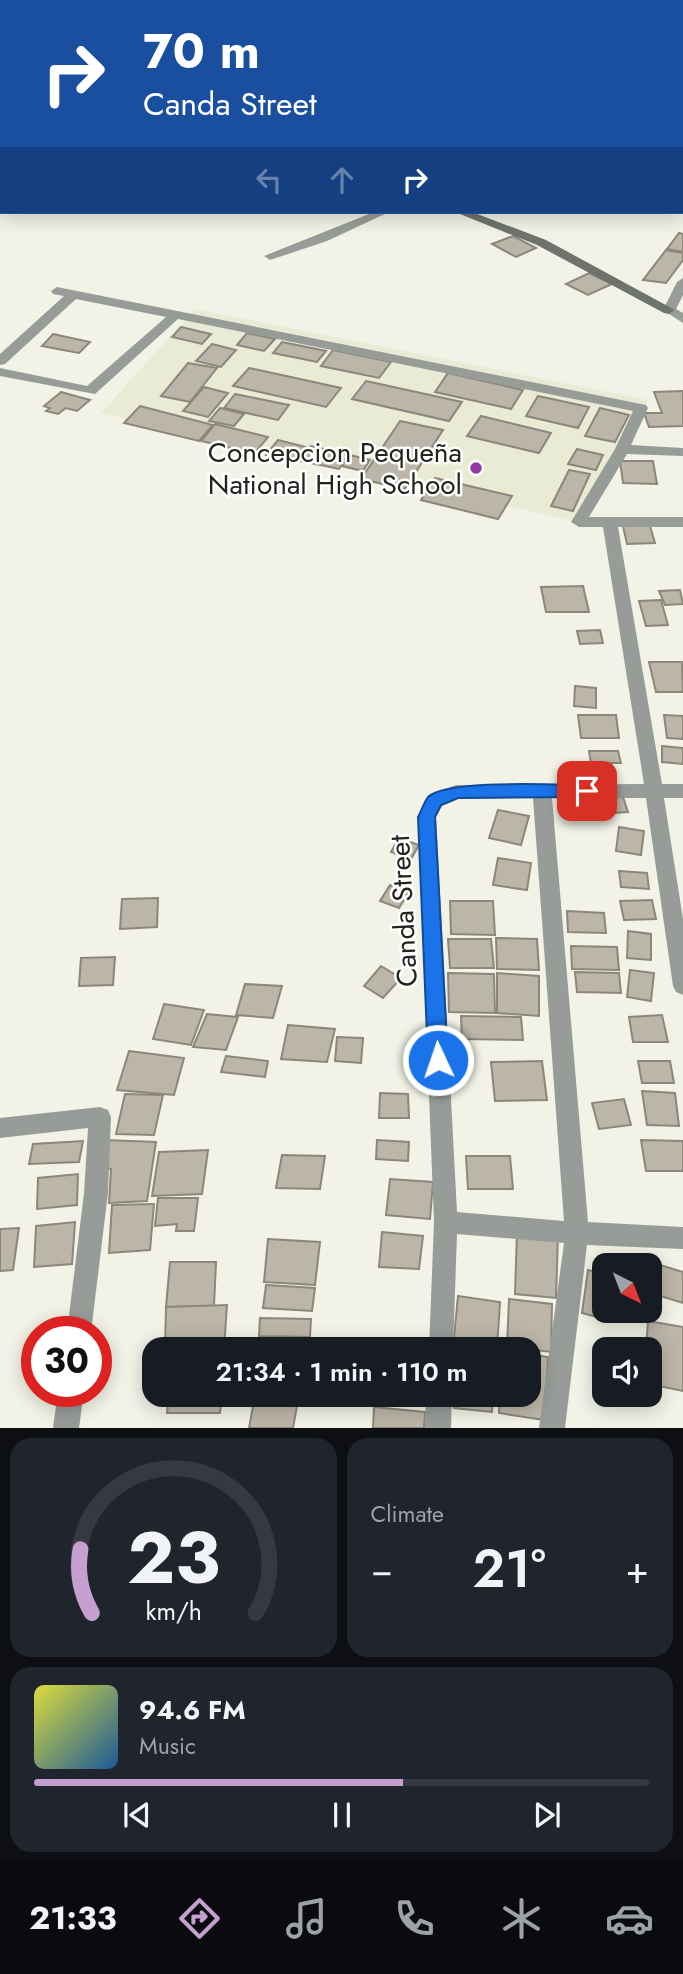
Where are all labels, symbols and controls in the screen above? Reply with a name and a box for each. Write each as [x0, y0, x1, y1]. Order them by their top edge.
text: 70 m [143, 16, 260, 86]
icon: right [28, 28, 119, 119]
text: Canda Street [143, 81, 317, 127]
icon: left [250, 161, 288, 199]
icon: ahead [323, 161, 361, 199]
icon: right [396, 161, 434, 199]
place label: Concepcion Pequeña National High School [208, 432, 462, 505]
marker: Concepcion Pequeña National High School [468, 460, 484, 476]
pin [557, 761, 617, 821]
icon: arrive [568, 772, 606, 810]
street label: Canda Street [379, 834, 428, 988]
position arrow [401, 1023, 475, 1097]
north arrow [592, 1253, 662, 1323]
map controls [592, 1253, 662, 1407]
speed limit sign: 30 [21, 1316, 112, 1407]
button: sound [592, 1337, 662, 1407]
text: 21:34 · 1 min · 110 m [216, 1353, 467, 1391]
text: Climate [371, 1497, 444, 1531]
text: 23 [127, 1506, 220, 1611]
text: 21° [473, 1531, 546, 1607]
text: − [371, 1542, 393, 1597]
text: + [626, 1542, 649, 1597]
text: km/h [145, 1593, 202, 1629]
text: 94.6 FM [139, 1691, 246, 1729]
text: Music [139, 1729, 196, 1763]
icon: previous [118, 1796, 156, 1834]
icon: pause [323, 1796, 361, 1834]
icon: next [528, 1796, 566, 1834]
icon: directions [175, 1894, 224, 1943]
icon: music [282, 1894, 331, 1943]
icon: phone [390, 1894, 439, 1943]
icon: climate [497, 1894, 546, 1943]
icon: car [605, 1894, 654, 1943]
text: 21:33 [29, 1895, 117, 1941]

